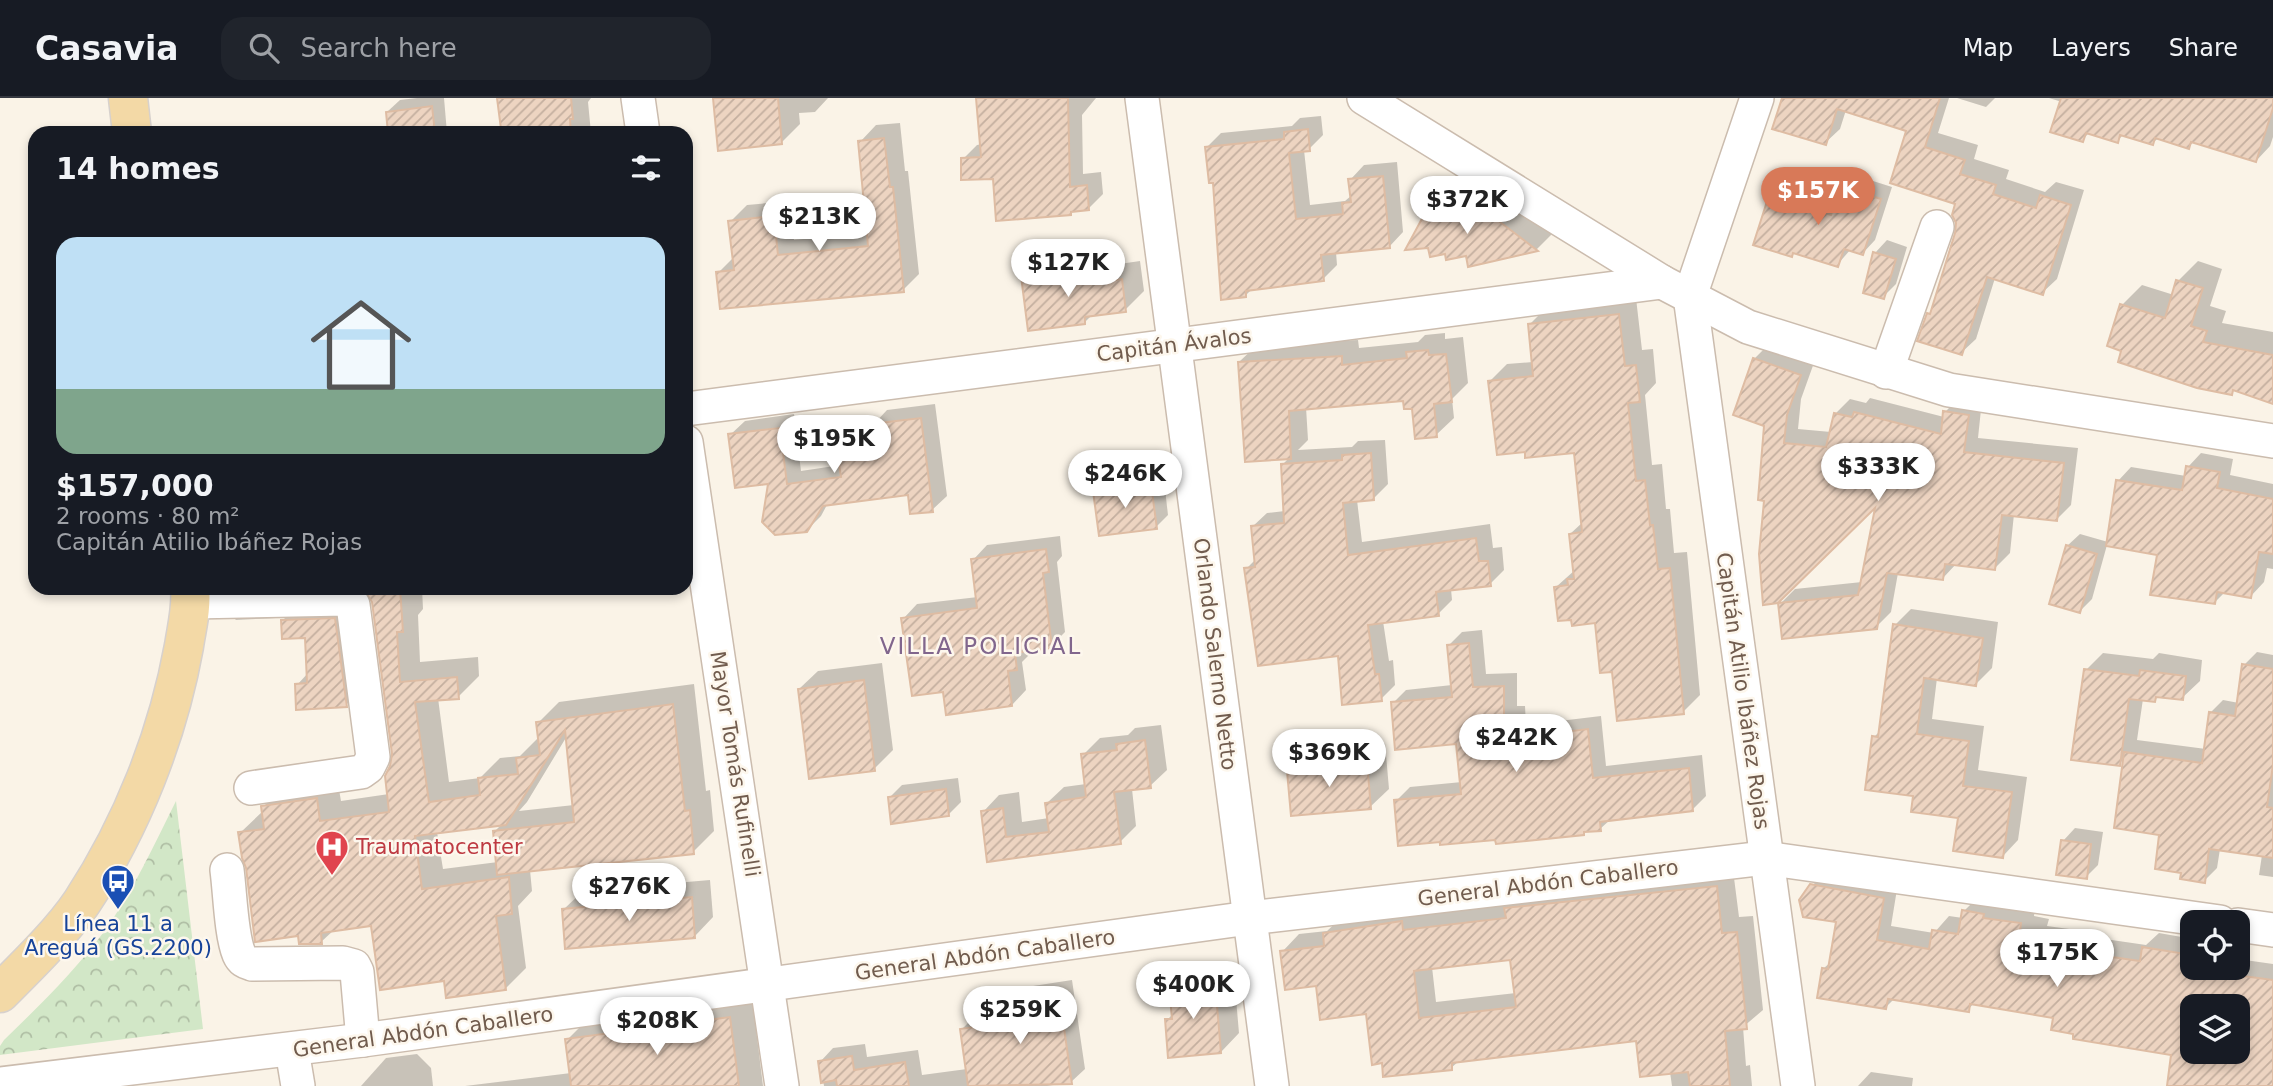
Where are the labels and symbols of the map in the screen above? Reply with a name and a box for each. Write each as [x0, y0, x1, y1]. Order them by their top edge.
pin: $157K [1769, 167, 1867, 227]
pin: $372K [1418, 176, 1516, 236]
pin: $213K [770, 194, 868, 253]
pin: $127K [1019, 240, 1117, 299]
street label: Capitán Ávalos [1095, 323, 1253, 366]
pin: $195K [785, 416, 883, 475]
pin: $333K [1829, 444, 1927, 503]
pin: $246K [1076, 450, 1174, 510]
street label: Orlando Salerno Netto [1189, 536, 1241, 772]
street label: Capitán Atilio Ibáñez Rojas [1712, 551, 1774, 831]
district label: VILLA POLICIAL [880, 633, 1082, 659]
street label: Mayor Tomás Rufinelli [705, 649, 765, 879]
pin: $242K [1467, 714, 1565, 774]
pin: $369K [1280, 730, 1378, 789]
hospital icon: Traumatocenter [313, 828, 351, 877]
place label: Traumatocenter [355, 835, 523, 859]
street label: General Abdón Caballero [1416, 855, 1680, 911]
bus stop icon: Línea 11 a Areguá (GS.2200) [99, 862, 137, 911]
pin: $276K [580, 864, 678, 923]
place label: Línea 11 a Areguá (GS.2200) [24, 912, 212, 960]
street label: General Abdón Caballero [853, 925, 1117, 985]
pin: $175K [2008, 930, 2106, 989]
pin: $400K [1144, 962, 1242, 1021]
pin: $259K [971, 986, 1069, 1046]
pin: $208K [608, 998, 706, 1057]
street label: General Abdón Caballero [291, 1002, 555, 1062]

